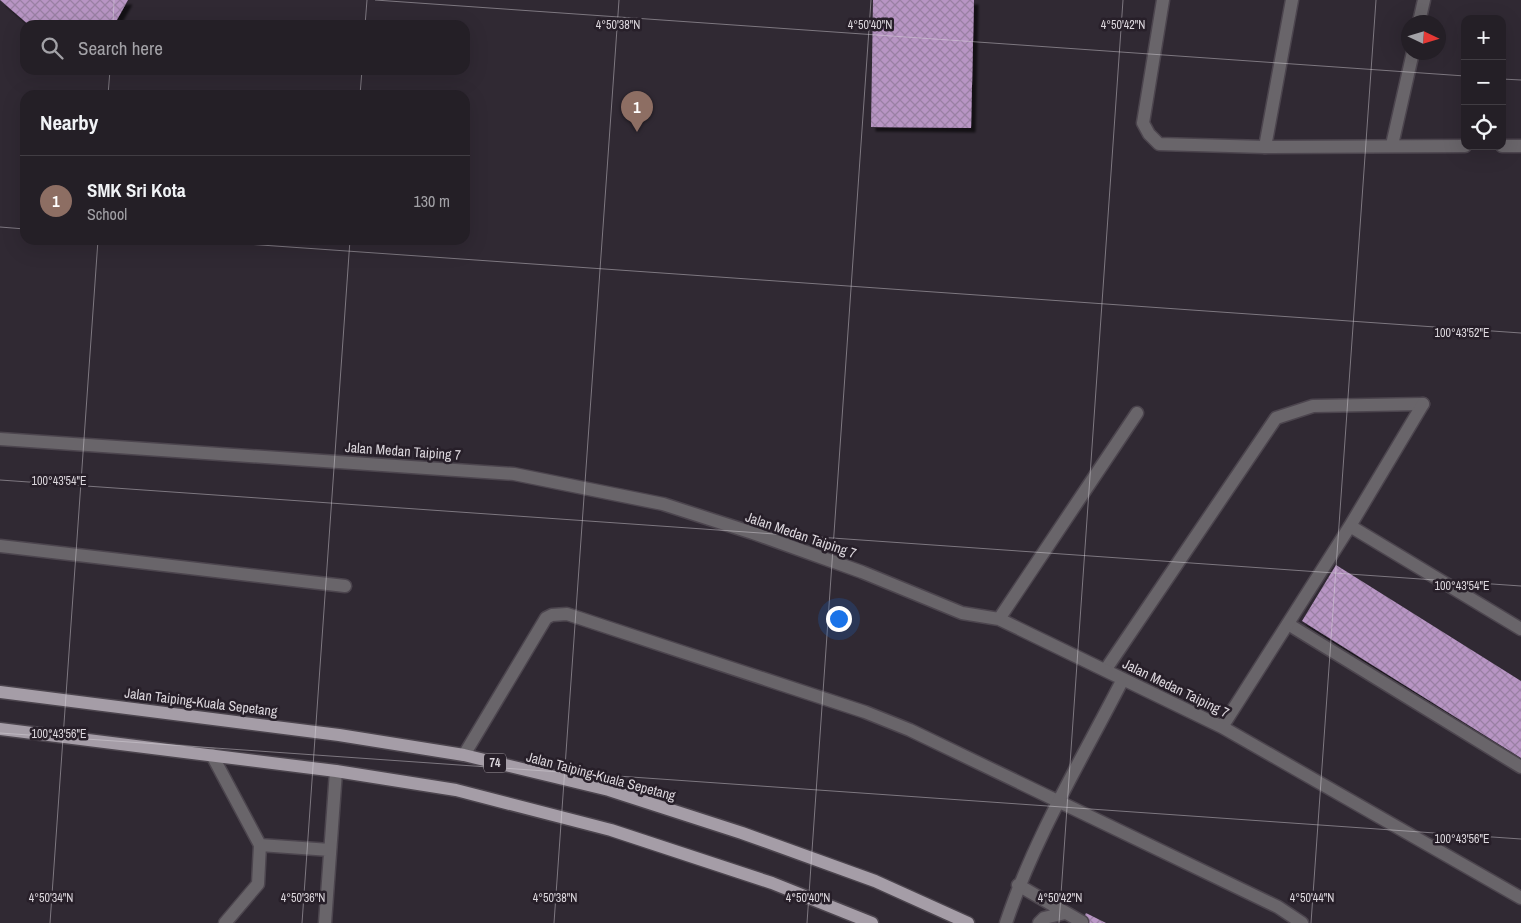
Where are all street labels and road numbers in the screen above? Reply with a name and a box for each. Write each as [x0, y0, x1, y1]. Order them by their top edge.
street label: Jalan Medan Taiping 7 [344, 438, 462, 464]
street label: Jalan Medan Taiping 7 [743, 508, 859, 562]
street label: Jalan Medan Taiping 7 [1120, 654, 1232, 722]
street label: Jalan Taiping-Kuala Sepetang [124, 684, 279, 720]
street label: Jalan Taiping-Kuala Sepetang [524, 747, 678, 805]
road number: 74 [484, 754, 506, 772]

